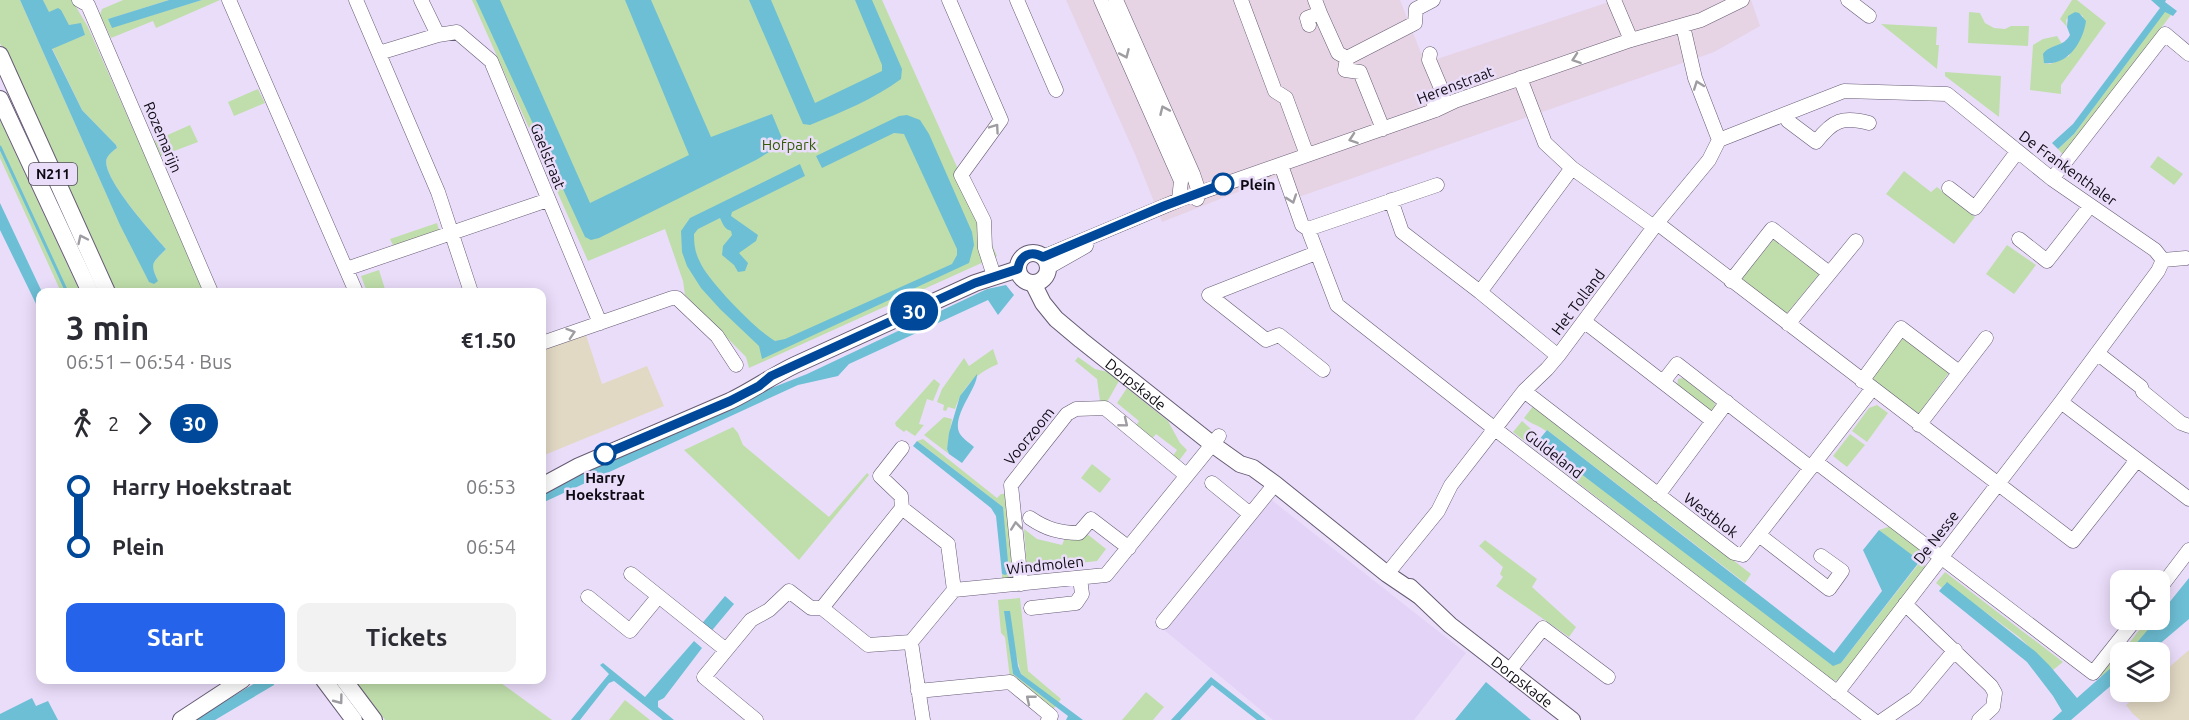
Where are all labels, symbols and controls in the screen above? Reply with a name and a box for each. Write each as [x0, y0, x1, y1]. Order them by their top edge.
one-way arrow [1117, 47, 1129, 58]
one-way arrow [1571, 52, 1582, 64]
street label: Herenstraat [1414, 63, 1496, 107]
one-way arrow [1693, 80, 1706, 91]
street label: Rozemarijn [140, 99, 186, 175]
one-way arrow [1160, 105, 1172, 116]
street label: Gaelstraat [527, 121, 569, 191]
one-way arrow [988, 123, 999, 134]
street label: De Frankenthaler [2016, 127, 2120, 209]
one-way arrow [1348, 132, 1359, 144]
park label: Hofpark [762, 136, 817, 153]
road number: N211 [29, 163, 77, 185]
marker: Plein [1212, 173, 1234, 195]
place label: Plein [1240, 176, 1276, 193]
one-way arrow [1285, 193, 1298, 203]
one-way arrow [78, 235, 90, 246]
street label: Het Tolland [1548, 266, 1608, 338]
line badge: 30 [887, 292, 941, 330]
text: 30 [902, 299, 926, 323]
text: 3 min [66, 309, 149, 346]
text: €1.50 [461, 327, 516, 352]
one-way arrow [565, 328, 576, 340]
text: 06:51 – 06:54 · Bus [66, 350, 232, 373]
street label: Dorpskade [1102, 354, 1170, 413]
street label: Voorzoom [1001, 404, 1057, 468]
icon: walk [66, 407, 99, 440]
icon: forward [128, 407, 161, 440]
text: 30 [182, 411, 206, 435]
text: 2 [108, 412, 119, 435]
one-way arrow [1117, 416, 1128, 427]
street label: Guldeland [1522, 426, 1586, 482]
marker: Harry Hoekstraat [594, 443, 616, 465]
place label: Harry Hoekstraat [565, 469, 645, 503]
text: Harry Hoekstraat [112, 474, 292, 499]
text: 06:53 [466, 475, 516, 498]
street label: Westblok [1681, 489, 1742, 541]
street label: De Nesse [1910, 507, 1962, 567]
one-way arrow [1010, 522, 1023, 531]
text: Plein [112, 534, 164, 559]
text: 06:54 [466, 535, 516, 558]
street label: Windmolen [1005, 552, 1085, 578]
map controls [2110, 570, 2170, 702]
button: locate [2110, 570, 2170, 630]
button: Start [66, 603, 285, 672]
button: Tickets [297, 603, 516, 672]
button: layers [2110, 642, 2170, 702]
street label: Dorpskade [1489, 652, 1556, 710]
one-way arrow [332, 693, 343, 704]
one-way arrow [1026, 695, 1037, 706]

